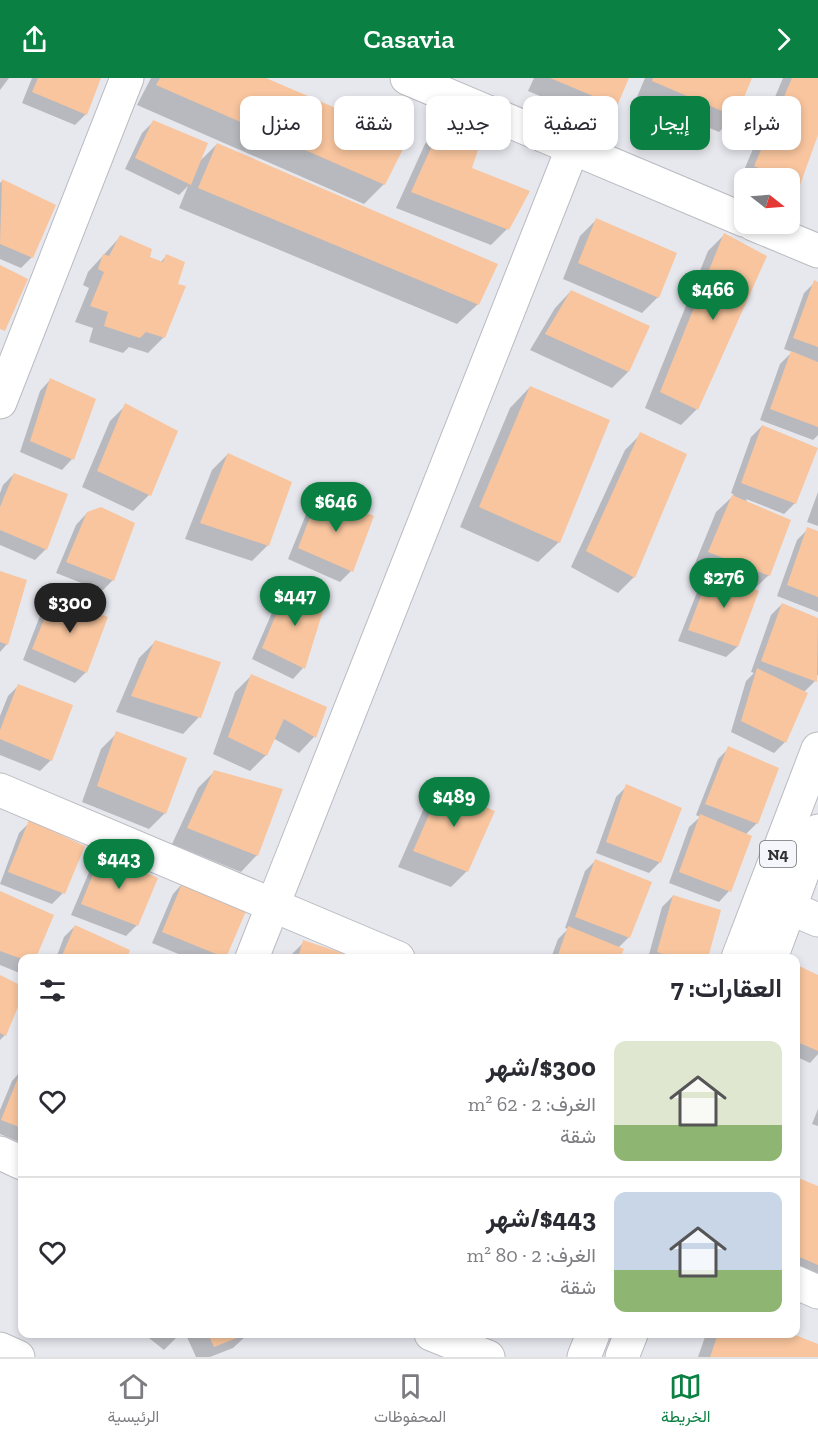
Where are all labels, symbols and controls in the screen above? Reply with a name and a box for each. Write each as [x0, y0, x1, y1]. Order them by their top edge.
icon: share [18, 23, 51, 56]
text: Casavia [363, 23, 455, 55]
icon: forward [767, 23, 800, 56]
chip: منزل [240, 96, 322, 150]
chip: شقة [334, 96, 414, 150]
chip: جديد [426, 96, 511, 150]
chip: تصفية [523, 96, 618, 150]
chip: إيجار [630, 96, 710, 150]
chip: شراء [722, 96, 801, 150]
north arrow [734, 168, 800, 234]
map controls [734, 168, 800, 234]
pin: $466 [677, 270, 749, 321]
text: $466 [692, 277, 734, 301]
pin: $646 [300, 482, 372, 533]
text: $646 [315, 489, 357, 513]
pin: $276 [688, 558, 760, 609]
text: $276 [703, 565, 745, 589]
pin: $447 [259, 576, 331, 627]
pin: $300 [34, 583, 106, 634]
text: $447 [274, 583, 316, 607]
text: $300 [48, 590, 92, 614]
pin: $489 [418, 777, 490, 828]
text: $489 [433, 784, 475, 808]
pin: $443 [83, 839, 155, 890]
road number: N4 [760, 841, 796, 867]
text: $443 [97, 846, 141, 870]
text: العقارات: 7 [671, 972, 782, 1004]
icon: filters [36, 974, 69, 1007]
text: $300/شهر [486, 1051, 596, 1083]
icon: home [662, 1065, 734, 1137]
icon: heart [36, 1085, 69, 1118]
text: الغرف: 2 · 62 m² [468, 1092, 596, 1116]
text: شقة [560, 1124, 596, 1148]
text: $443/شهر [486, 1202, 596, 1234]
icon: home [662, 1216, 734, 1288]
icon: heart [36, 1236, 69, 1269]
text: الغرف: 2 · 80 m² [467, 1243, 596, 1267]
text: شقة [560, 1275, 596, 1299]
tab: الرئيسية [107, 1370, 159, 1431]
tab: المحفوظات [374, 1370, 446, 1431]
tab: الخريطة [661, 1370, 711, 1431]

